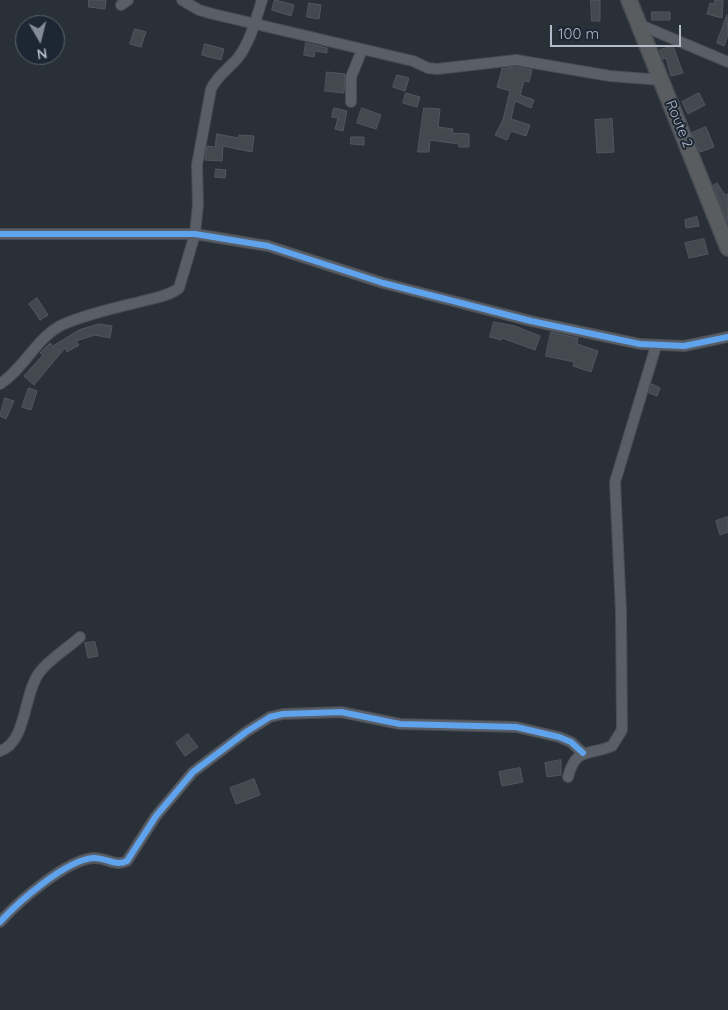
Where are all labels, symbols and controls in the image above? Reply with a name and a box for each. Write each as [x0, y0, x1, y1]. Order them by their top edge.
north arrow [15, 15, 65, 65]
scale bar [553, 15, 684, 47]
text: 100 m [558, 24, 599, 43]
text: N [36, 44, 48, 63]
street label: Route 2 [662, 98, 696, 150]

